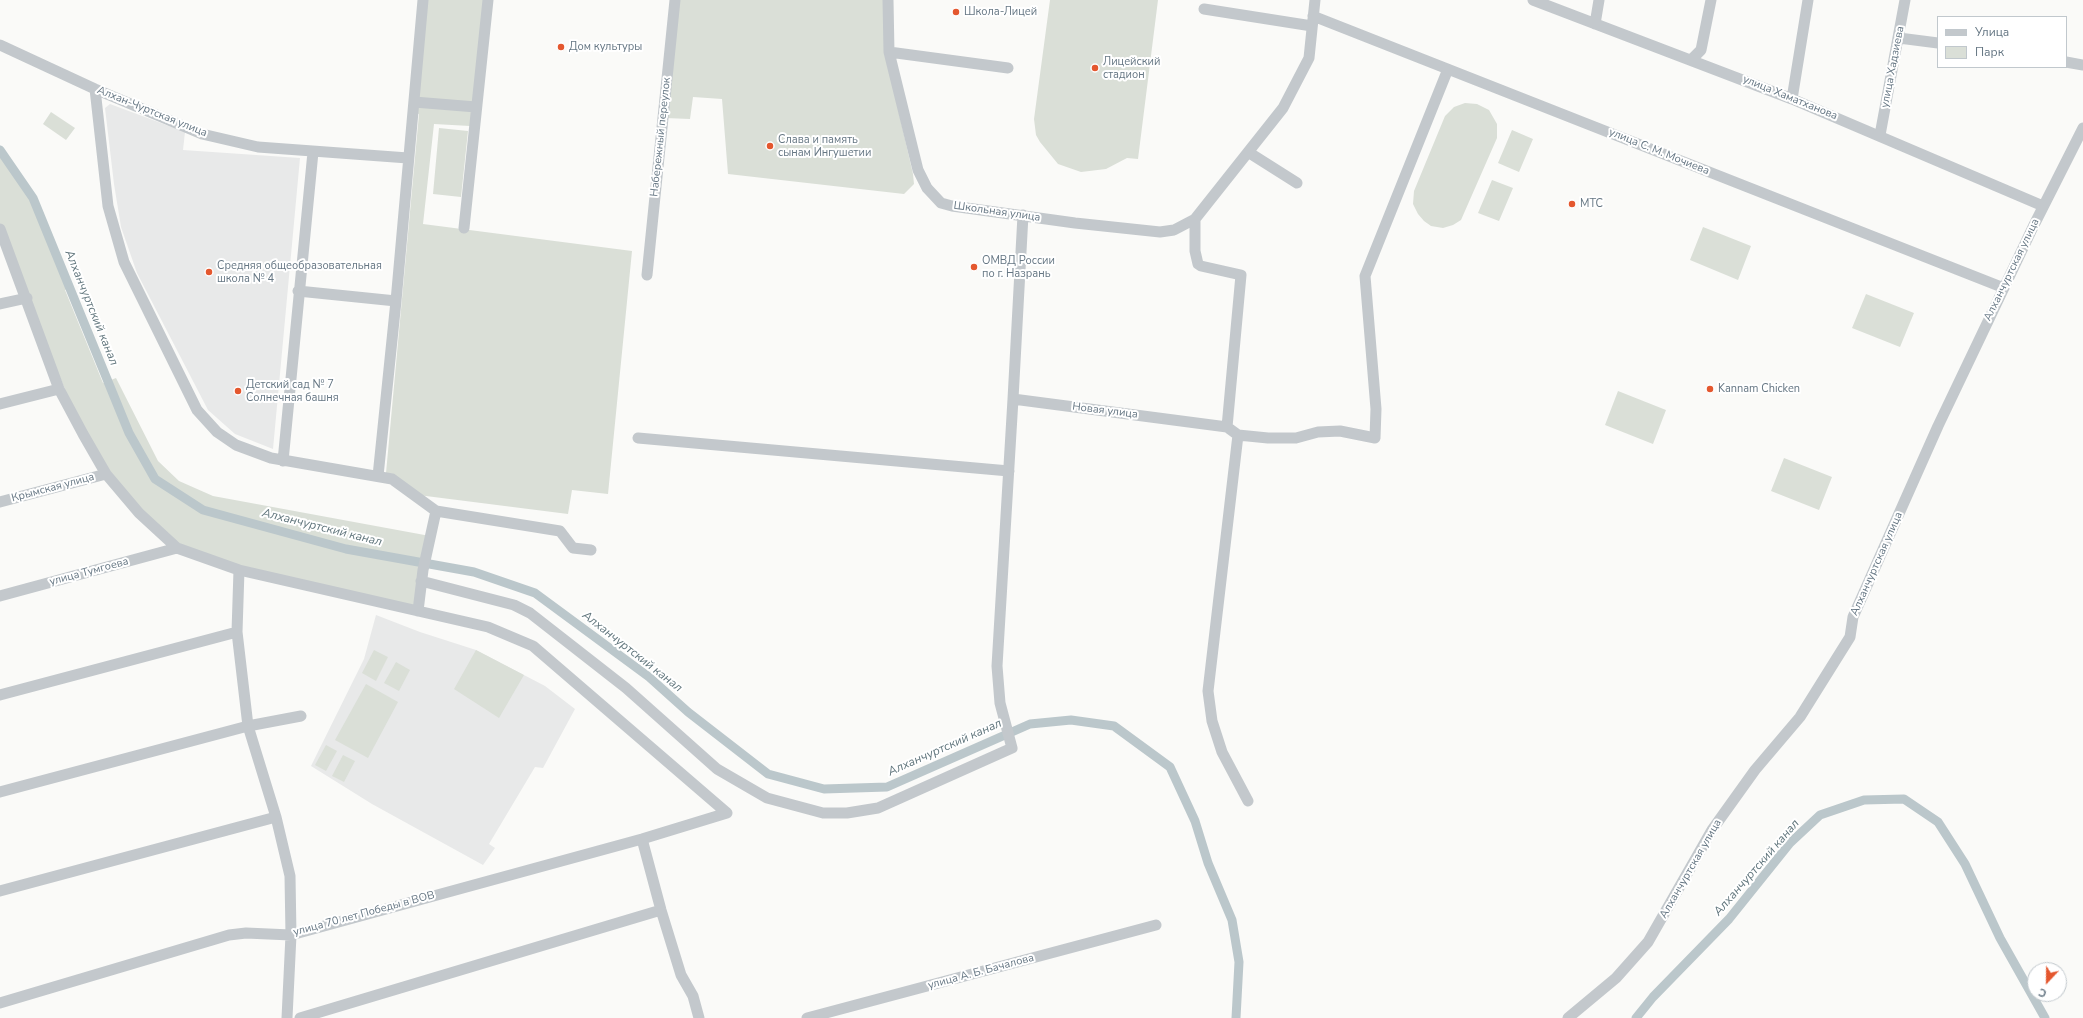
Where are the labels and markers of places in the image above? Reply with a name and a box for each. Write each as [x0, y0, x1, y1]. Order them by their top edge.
place label: Школа-Лицей [964, 5, 1037, 19]
marker: Школа-Лицей [951, 7, 961, 17]
place label: Дом культуры [569, 40, 642, 54]
marker: Дом культуры [556, 42, 566, 52]
place label: Лицейский стадион [1103, 55, 1160, 81]
marker: Лицейский стадион [1090, 63, 1100, 73]
place label: Слава и память сынам Ингушетии [778, 133, 871, 159]
marker: Слава и память сынам Ингушетии [765, 141, 775, 151]
place label: МТС [1580, 197, 1603, 211]
marker: МТС [1567, 199, 1577, 209]
place label: ОМВД России по г. Назрань [982, 254, 1055, 280]
place label: Средняя общеобразовательная школа № 4 [217, 259, 382, 285]
marker: ОМВД России по г. Назрань [969, 262, 979, 272]
marker: Средняя общеобразовательная школа № 4 [204, 267, 214, 277]
place label: Детский сад № 7 Солнечная башня [246, 378, 339, 404]
place label: Kannam Chicken [1718, 382, 1800, 396]
marker: Kannam Chicken [1705, 384, 1715, 394]
marker: Детский сад № 7 Солнечная башня [233, 386, 243, 396]

